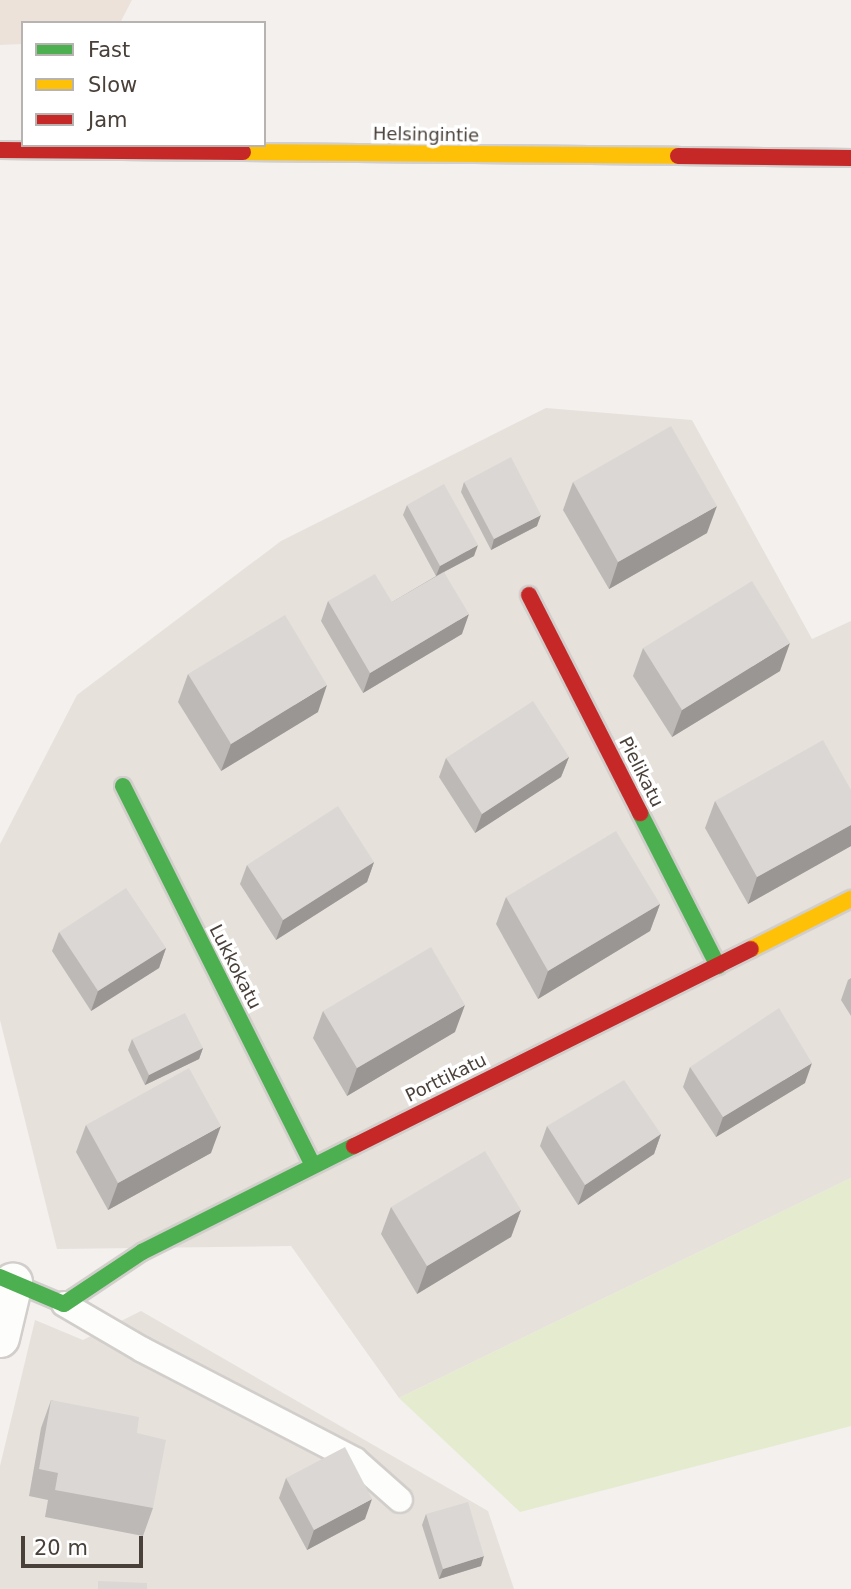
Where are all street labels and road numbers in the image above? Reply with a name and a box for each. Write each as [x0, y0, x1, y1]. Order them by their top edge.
street label: Helsingintie [373, 123, 479, 147]
street label: Pielikatu [614, 733, 668, 811]
street label: Lukkokatu [205, 921, 265, 1013]
street label: Porttikatu [402, 1049, 490, 1107]

